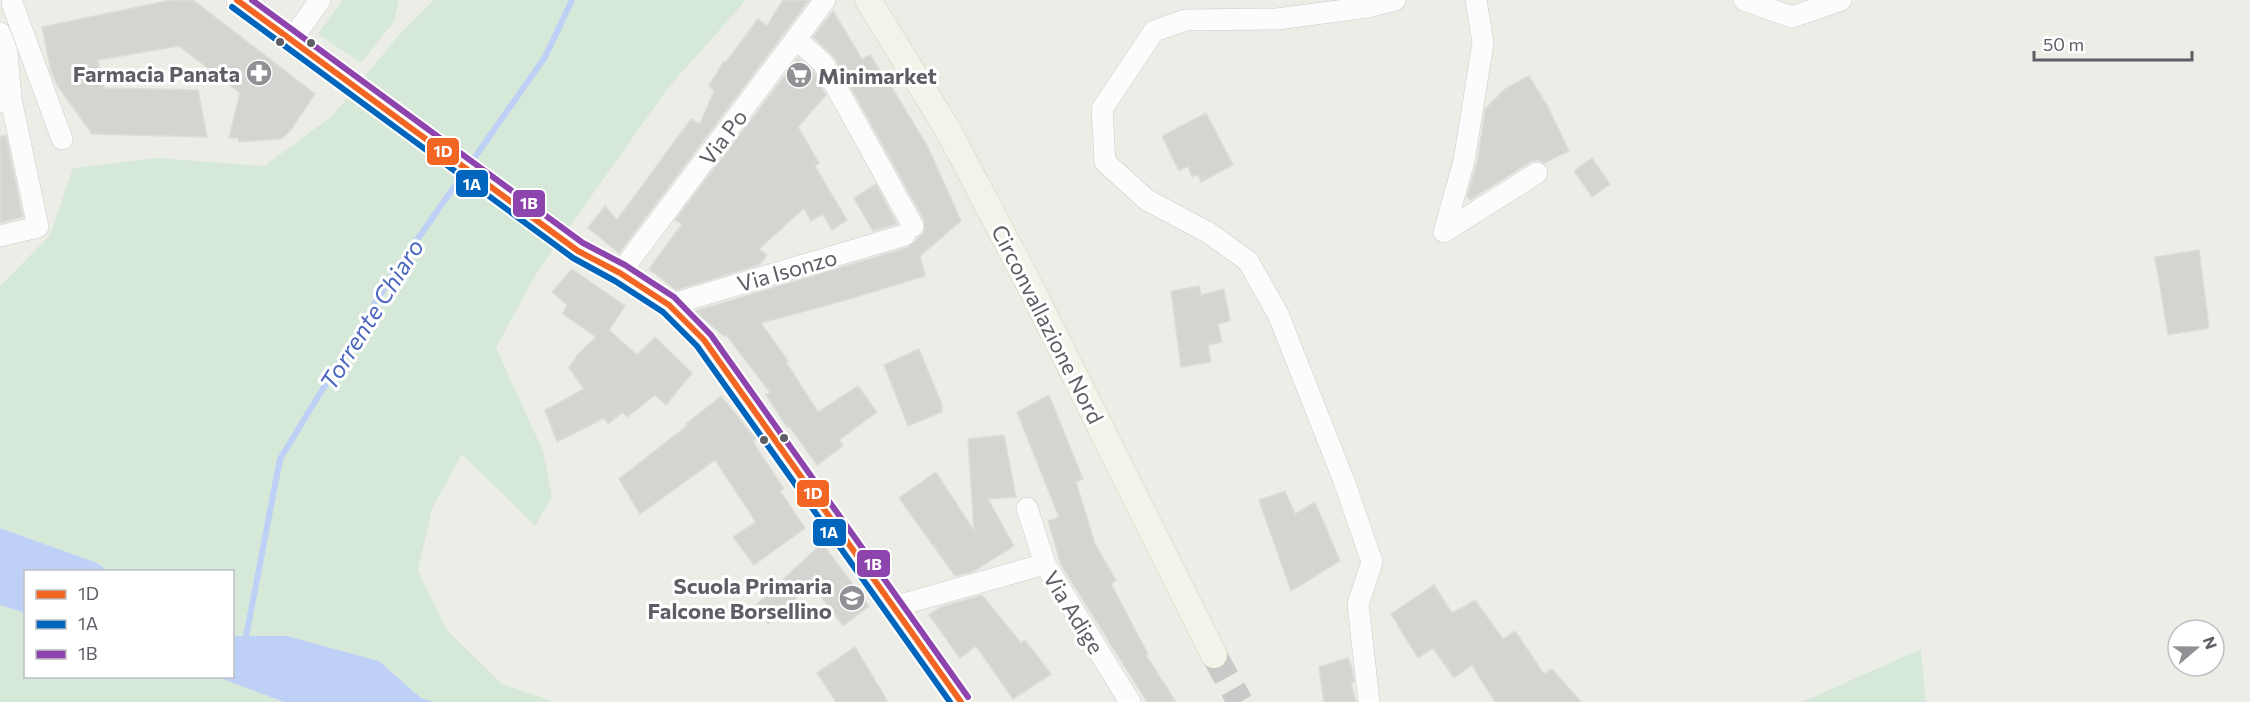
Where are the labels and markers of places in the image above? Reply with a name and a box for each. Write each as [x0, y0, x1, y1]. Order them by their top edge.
unlabelled marker [274, 36, 286, 48]
unlabelled marker [305, 37, 317, 49]
pharmacy icon: Farmacia Panata [244, 58, 274, 88]
place label: Farmacia Panata [73, 60, 240, 87]
supermarket icon: Minimarket [784, 60, 814, 90]
place label: Minimarket [818, 62, 937, 89]
unlabelled marker [778, 432, 790, 444]
unlabelled marker [758, 434, 770, 446]
place label: Scuola Primaria Falcone Borsellino [648, 572, 832, 624]
school or university icon: Scuola Primaria Falcone Borsellino [837, 583, 867, 613]

